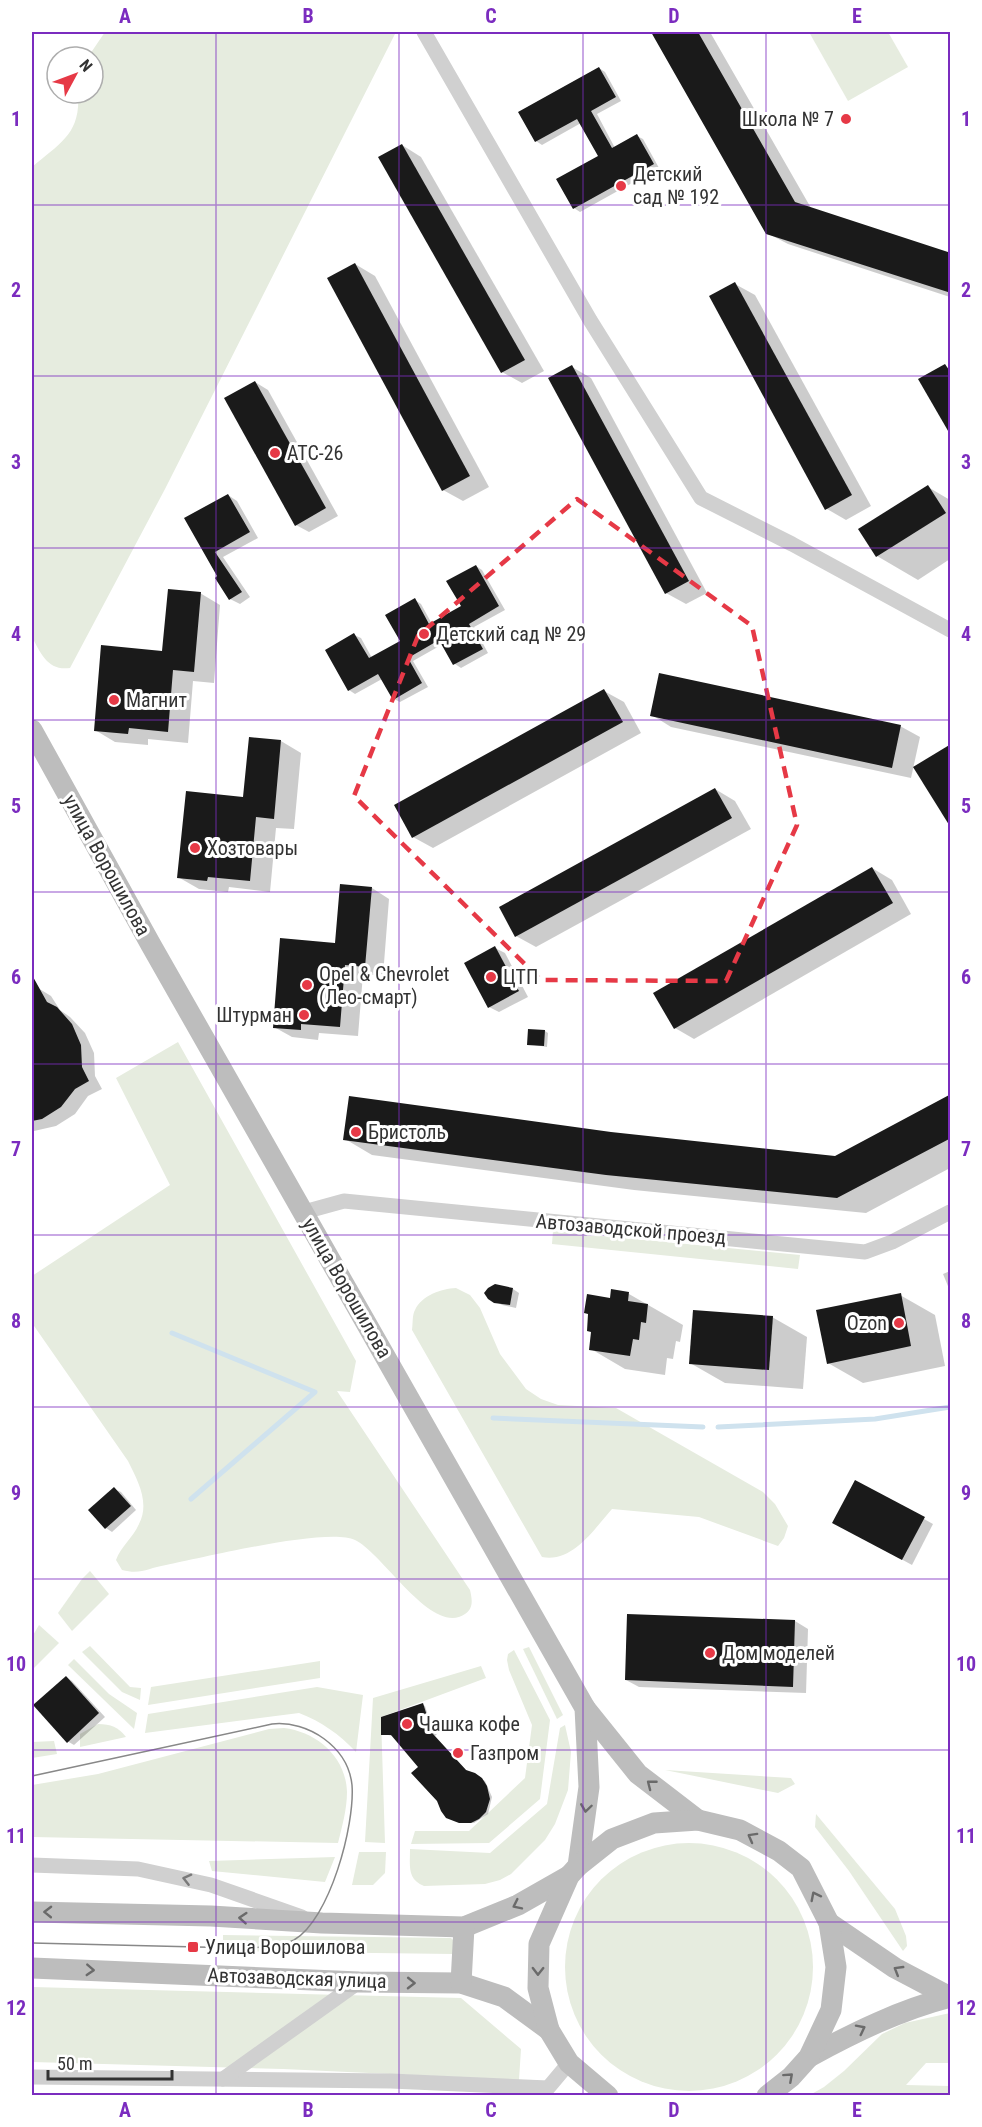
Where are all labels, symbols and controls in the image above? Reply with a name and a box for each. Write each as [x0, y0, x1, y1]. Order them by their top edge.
text: A [119, 4, 131, 28]
text: B [302, 4, 314, 28]
text: C [485, 4, 497, 28]
text: D [668, 4, 680, 28]
text: E [852, 4, 862, 28]
north arrow [45, 45, 105, 105]
text: N [76, 56, 96, 75]
text: 1 [11, 107, 21, 131]
place label: Школа № 7 [742, 107, 834, 131]
text: 1 [961, 107, 971, 131]
marker: Школа № 7 [839, 112, 853, 126]
place label: Детский сад № 192 [633, 162, 719, 209]
marker: Детский сад № 192 [614, 179, 628, 193]
text: 2 [11, 278, 21, 302]
text: 2 [961, 278, 971, 302]
place label: АТС-26 [287, 441, 343, 465]
marker: АТС-26 [268, 446, 282, 460]
text: 3 [11, 450, 21, 474]
text: 3 [961, 450, 971, 474]
text: 4 [11, 622, 21, 646]
place label: Детский сад № 29 [436, 622, 586, 646]
text: 4 [961, 622, 971, 646]
marker: Детский сад № 29 [417, 627, 431, 641]
place label: Магнит [126, 688, 187, 712]
marker: Магнит [107, 693, 121, 707]
street label: улица Ворошилова [58, 790, 156, 940]
text: 5 [11, 794, 21, 818]
text: 5 [961, 794, 971, 818]
place label: Хозтовары [207, 836, 298, 860]
marker: Хозтовары [188, 841, 202, 855]
place label: Opel & Chevrolet (Лео-смарт) [319, 962, 450, 1009]
text: 6 [11, 965, 21, 989]
place label: ЦТП [503, 965, 538, 989]
text: 6 [961, 965, 971, 989]
marker: ЦТП [484, 970, 498, 984]
marker: Opel & Chevrolet (Лео-смарт) [300, 978, 314, 992]
place label: Штурман [216, 1003, 292, 1027]
marker: Штурман [297, 1008, 311, 1022]
place label: Бристоль [368, 1120, 446, 1144]
marker: Бристоль [349, 1125, 363, 1139]
text: 7 [11, 1137, 21, 1161]
text: 7 [961, 1137, 971, 1161]
street label: Автозаводской проезд [535, 1209, 727, 1249]
street label: улица Ворошилова [297, 1214, 397, 1362]
text: 8 [11, 1309, 21, 1333]
text: 8 [961, 1309, 971, 1333]
place label: Ozon [847, 1311, 887, 1335]
marker: Ozon [892, 1316, 906, 1330]
text: 9 [11, 1481, 21, 1505]
text: 9 [961, 1481, 971, 1505]
place label: Дом моделей [722, 1641, 835, 1665]
marker: Дом моделей [703, 1646, 717, 1660]
text: 10 [6, 1652, 26, 1676]
text: 10 [956, 1652, 976, 1676]
place label: Чашка кофе [419, 1712, 520, 1736]
marker: Чашка кофе [400, 1717, 414, 1731]
place label: Газпром [470, 1741, 539, 1765]
marker: Газпром [451, 1746, 465, 1760]
one-way arrow [647, 1780, 658, 1791]
one-way arrow [581, 1804, 593, 1813]
text: 11 [6, 1824, 26, 1848]
text: 11 [956, 1824, 976, 1848]
one-way arrow [748, 1832, 759, 1844]
one-way arrow [182, 1874, 192, 1887]
one-way arrow [811, 1891, 822, 1902]
one-way arrow [513, 1897, 524, 1909]
one-way arrow [44, 1906, 53, 1918]
one-way arrow [239, 1912, 248, 1925]
place label: Улица Ворошилова [205, 1935, 365, 1959]
marker: Улица Ворошилова [186, 1940, 200, 1954]
street label: Автозаводская улица [207, 1963, 387, 1993]
one-way arrow [85, 1964, 94, 1977]
one-way arrow [894, 1965, 904, 1977]
one-way arrow [532, 1966, 544, 1975]
one-way arrow [406, 1976, 415, 1989]
text: 12 [6, 1996, 26, 2020]
text: 12 [956, 1996, 976, 2020]
one-way arrow [854, 2025, 865, 2036]
scale bar [48, 2043, 172, 2081]
text: 50 m [57, 2053, 92, 2074]
one-way arrow [782, 2073, 793, 2084]
text: A [119, 2098, 131, 2122]
text: B [302, 2098, 314, 2122]
text: C [485, 2098, 497, 2122]
text: D [668, 2098, 680, 2122]
text: E [852, 2098, 862, 2122]

